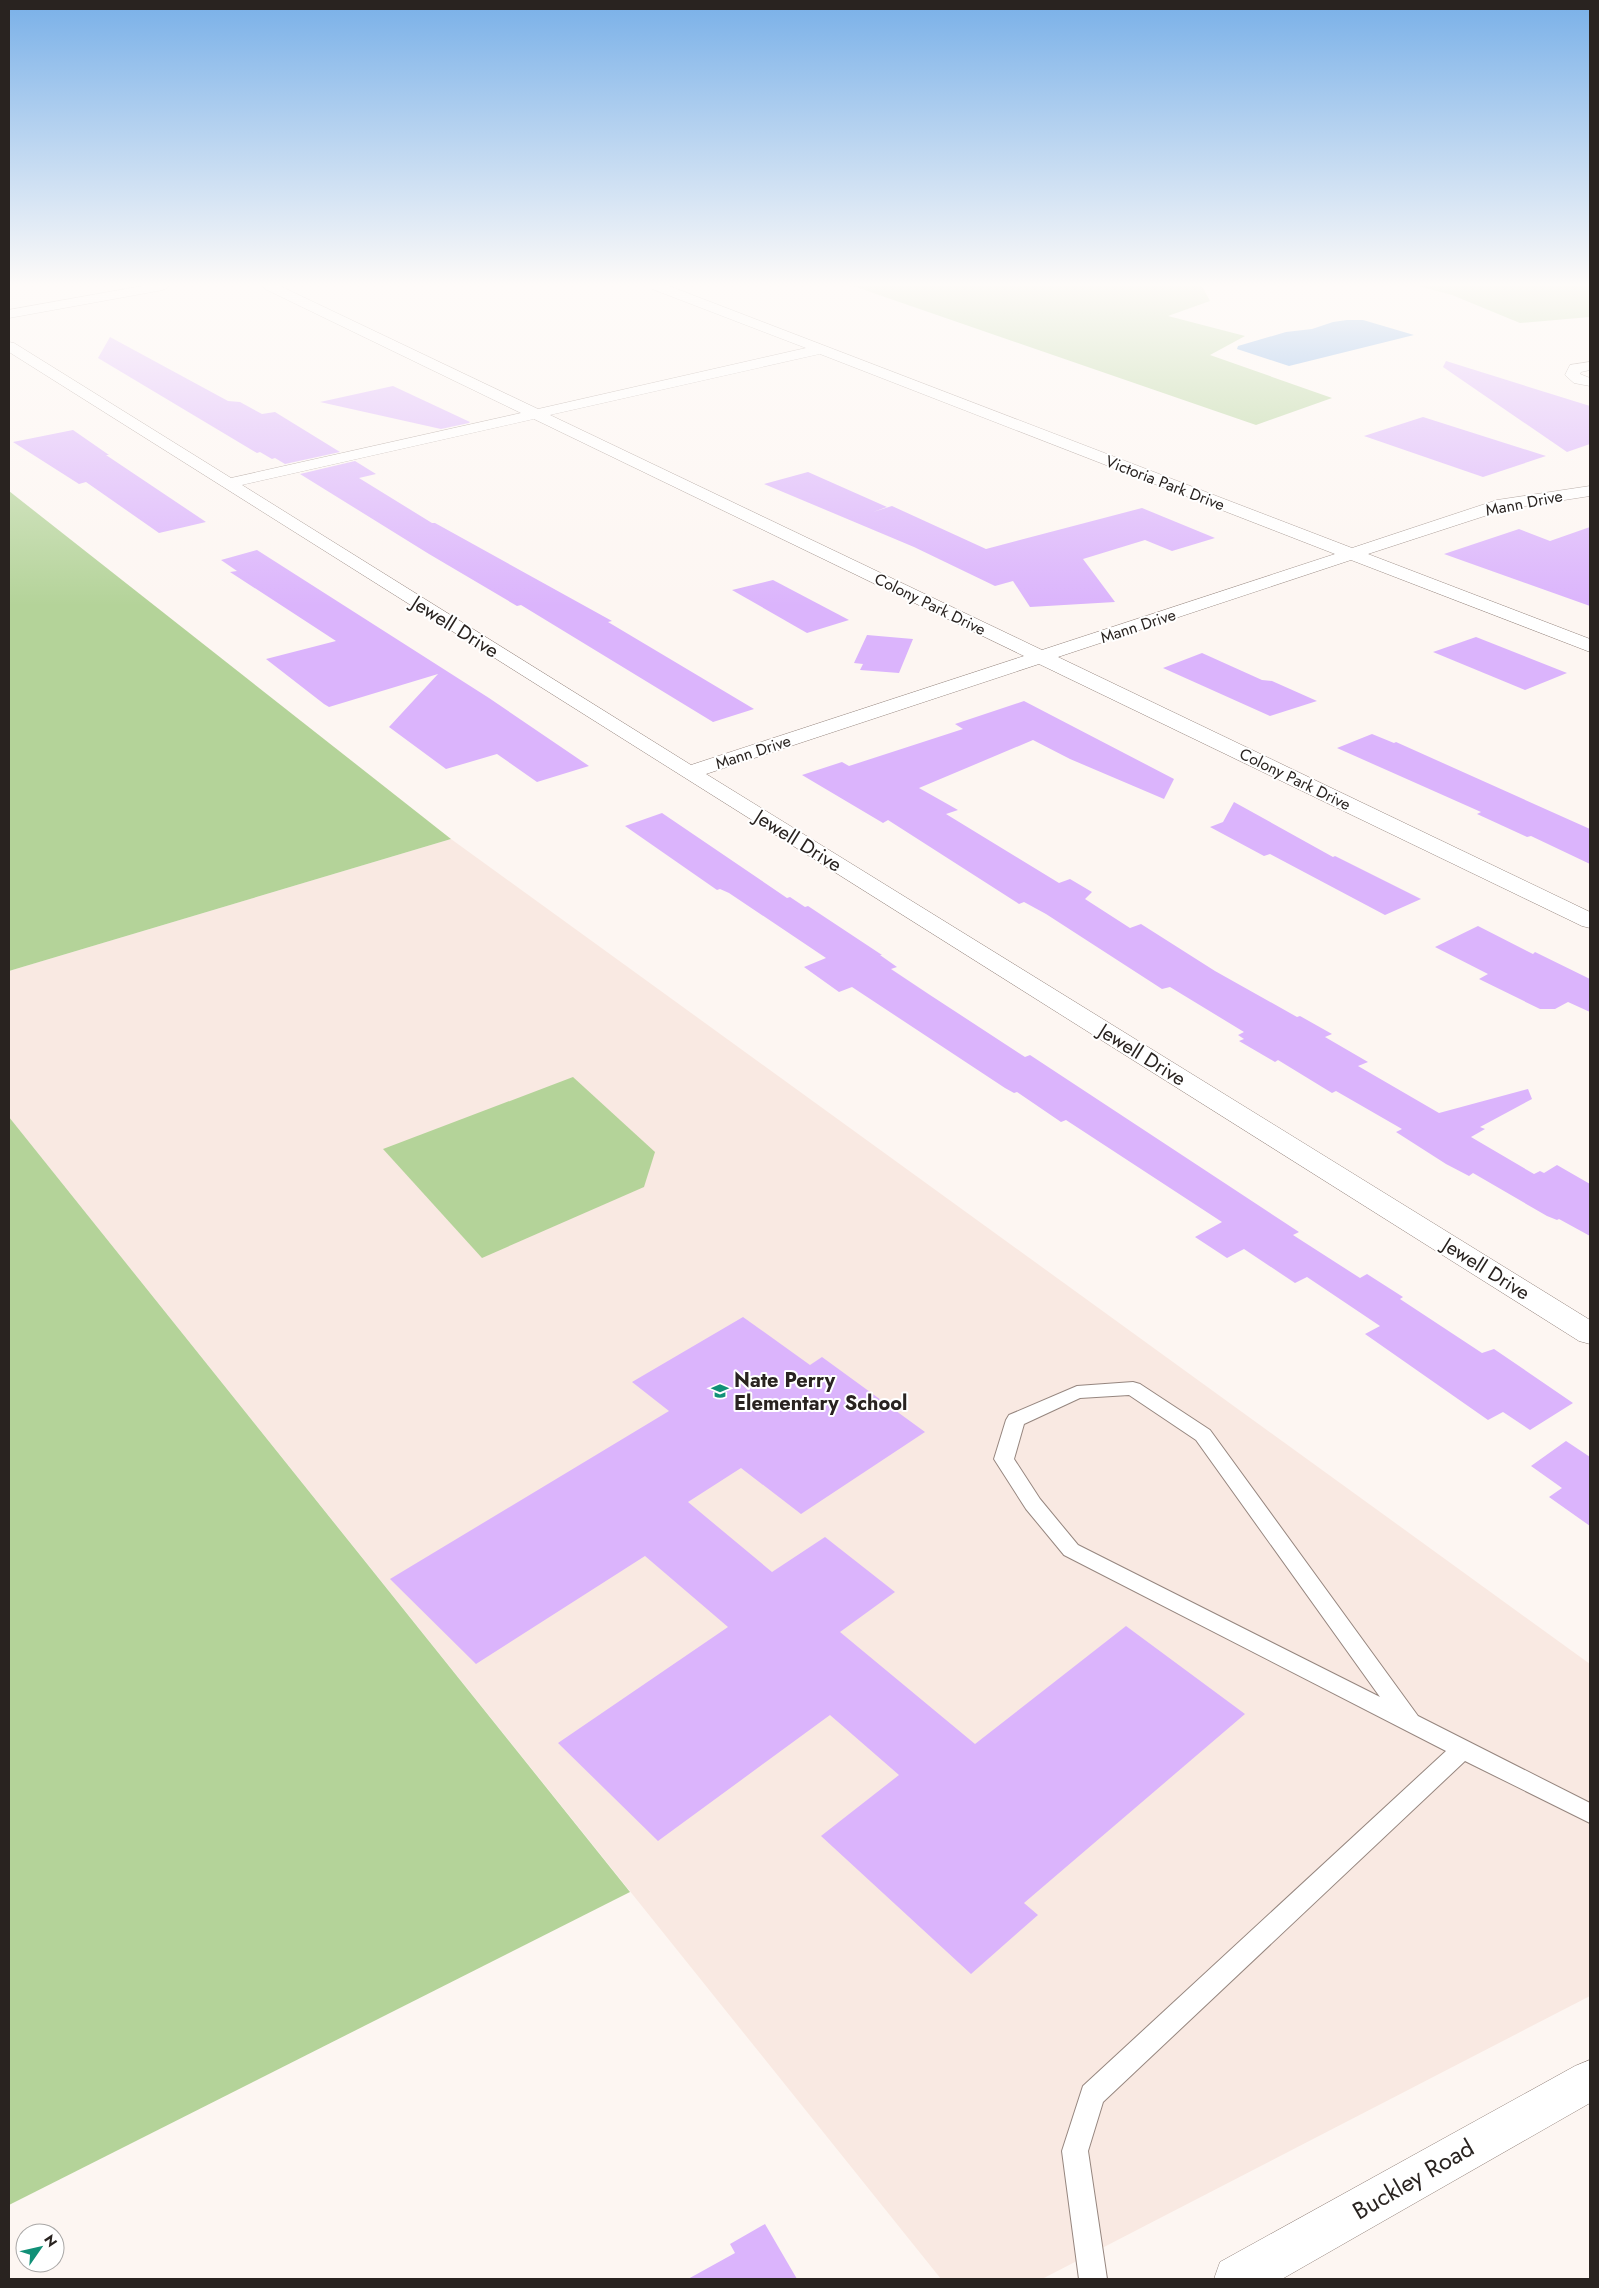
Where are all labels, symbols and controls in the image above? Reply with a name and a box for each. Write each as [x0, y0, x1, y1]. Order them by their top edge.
street label: Victoria Park Drive [1102, 450, 1228, 516]
street label: Mann Drive [1484, 484, 1564, 522]
street label: Colony Park Drive [871, 567, 989, 641]
street label: Jewell Drive [403, 587, 504, 665]
street label: Mann Drive [1097, 603, 1179, 649]
street label: Mann Drive [712, 729, 794, 775]
street label: Colony Park Drive [1236, 742, 1354, 816]
street label: Jewell Drive [746, 801, 847, 879]
street label: Jewell Drive [1090, 1015, 1191, 1093]
street label: Jewell Drive [1434, 1229, 1535, 1307]
place label: Nate Perry Elementary School [734, 1366, 907, 1418]
school or university icon: Nate Perry Elementary School [710, 1381, 730, 1401]
street label: Buckley Road [1346, 2130, 1480, 2228]
north arrow [15, 2223, 65, 2273]
text: N [39, 2231, 62, 2251]

